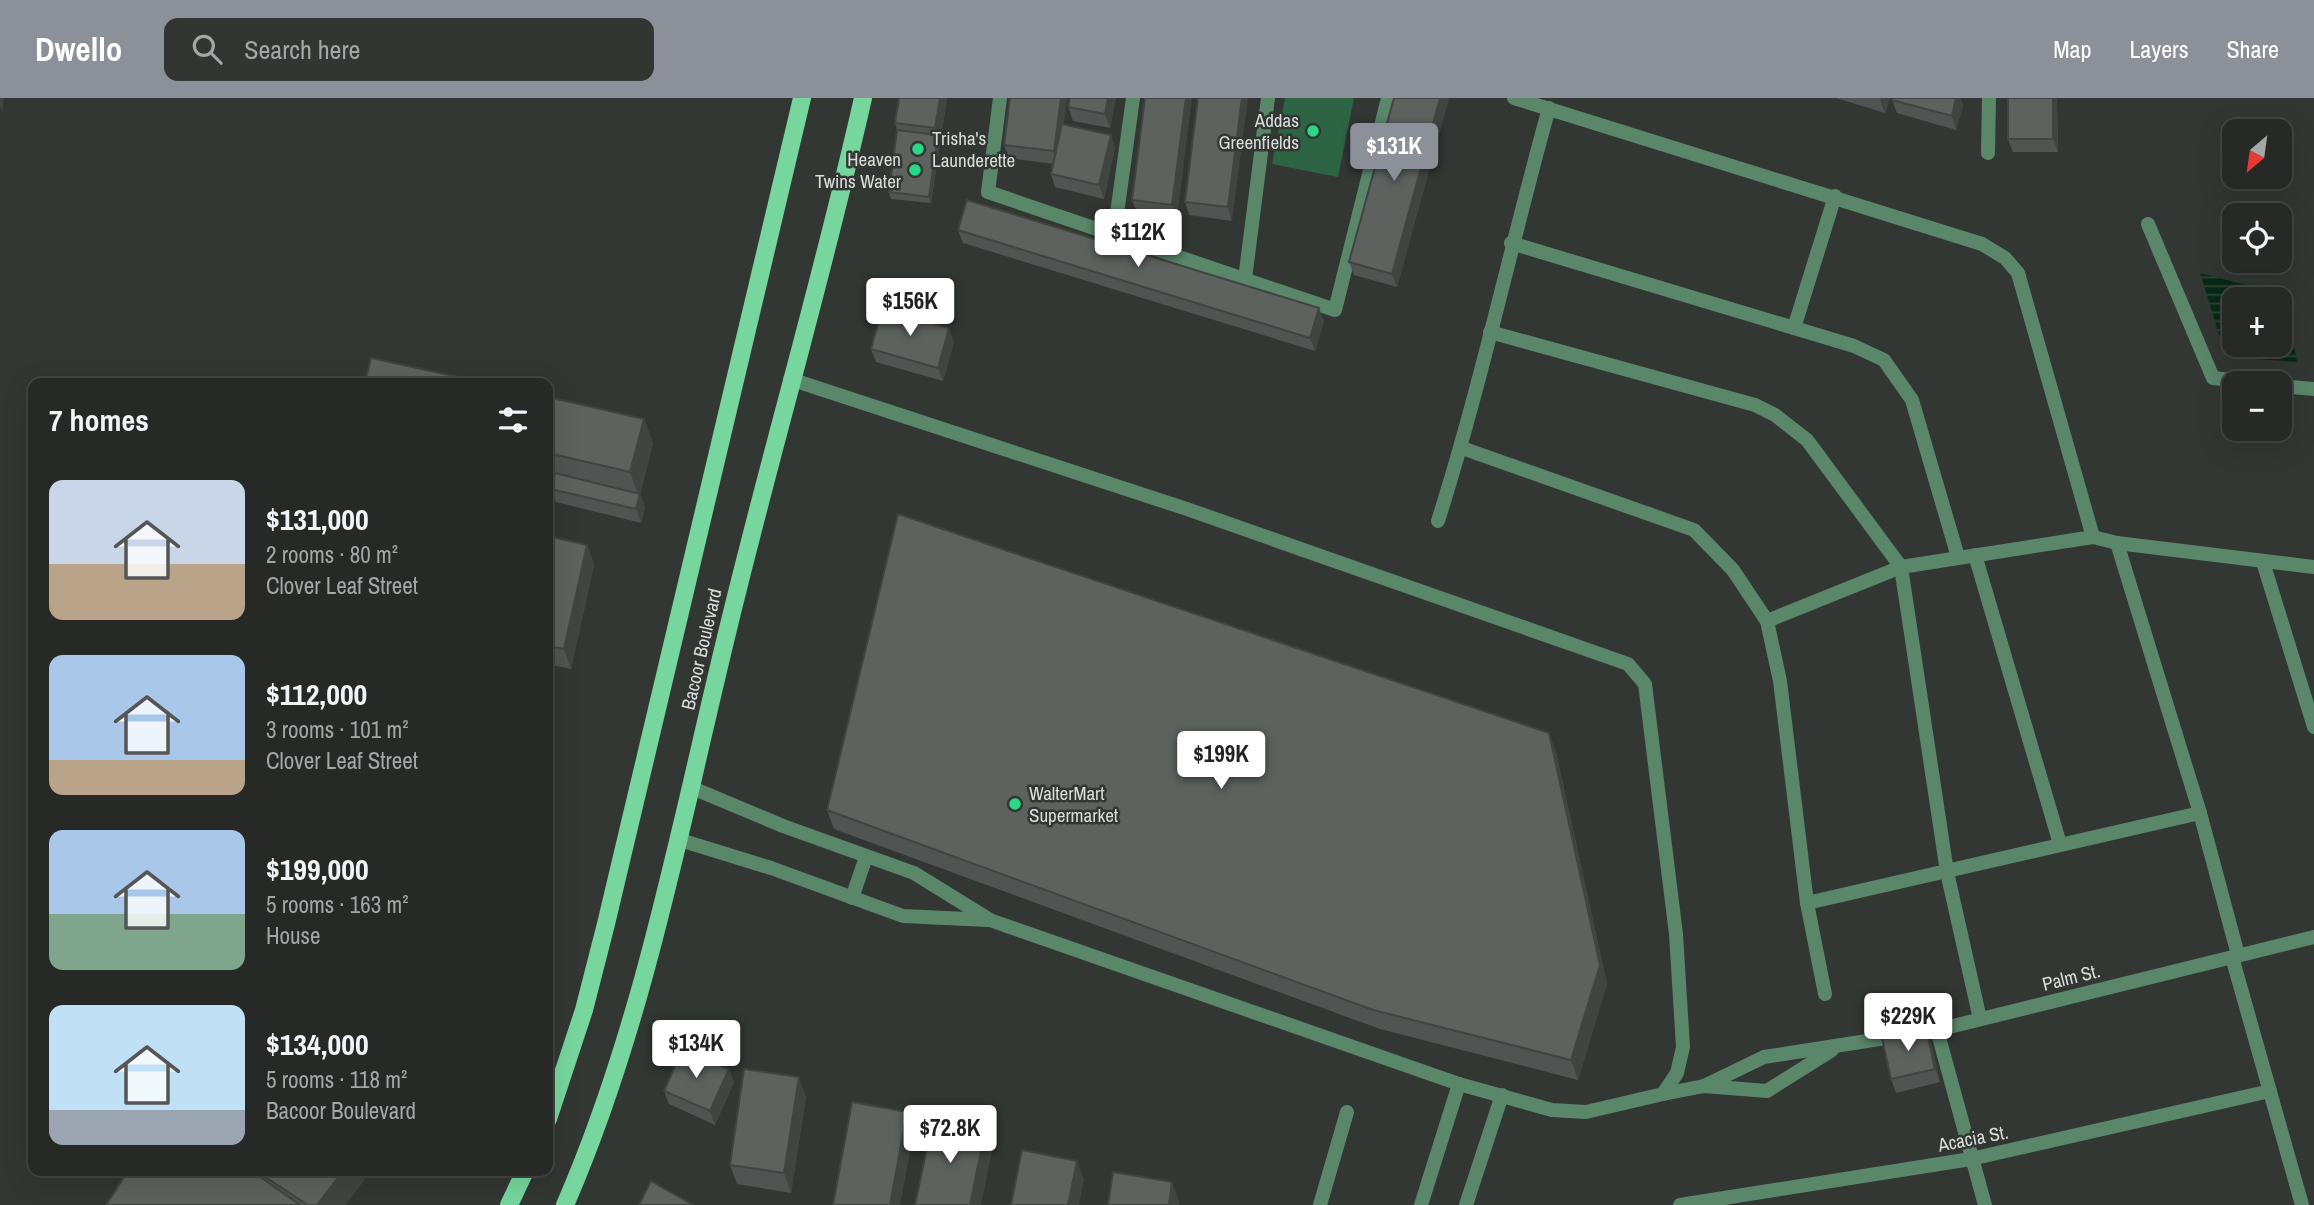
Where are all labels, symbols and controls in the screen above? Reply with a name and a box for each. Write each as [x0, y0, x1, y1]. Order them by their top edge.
search box [164, 18, 654, 81]
text: Dwello [35, 27, 122, 71]
icon: search [188, 30, 226, 68]
text: Search here [244, 32, 360, 67]
text: Map [2053, 33, 2091, 65]
text: Layers [2129, 33, 2188, 65]
text: Share [2226, 33, 2279, 65]
place label: Addas Greenfields [1218, 107, 1299, 155]
north arrow [2222, 119, 2292, 189]
map controls [2222, 119, 2292, 441]
marker: Addas Greenfields [1305, 123, 1321, 139]
pin: $131K [1345, 123, 1443, 183]
place label: Trisha's Launderette [932, 125, 1015, 173]
text: $131K [1366, 130, 1422, 161]
marker: Trisha's Launderette [910, 141, 926, 157]
place label: Heaven Twins Water [815, 146, 902, 194]
marker: Heaven Twins Water [907, 162, 923, 178]
button: locate [2222, 203, 2292, 273]
pin: $112K [1089, 209, 1187, 269]
text: $112K [1111, 216, 1165, 247]
pin: $156K [861, 278, 959, 338]
text: $156K [882, 285, 938, 316]
button: + [2222, 287, 2292, 357]
button: − [2222, 371, 2292, 441]
text: 7 homes [49, 400, 149, 440]
icon: filters [494, 401, 532, 439]
text: $131,000 [266, 499, 369, 539]
icon: home [105, 508, 189, 592]
text: 2 rooms · 80 m² [266, 539, 398, 570]
text: Clover Leaf Street [266, 570, 418, 601]
street label: Bacoor Boulevard [674, 586, 728, 712]
text: $112,000 [266, 674, 367, 714]
icon: home [105, 683, 189, 767]
text: 3 rooms · 101 m² [266, 714, 409, 745]
pin: $199K [1172, 732, 1270, 791]
text: $199K [1193, 738, 1249, 769]
text: Clover Leaf Street [266, 745, 418, 776]
place label: WalterMart Supermarket [1029, 780, 1119, 828]
marker: WalterMart Supermarket [1007, 796, 1023, 812]
text: $199,000 [266, 849, 369, 889]
icon: home [105, 858, 189, 942]
text: 5 rooms · 163 m² [266, 889, 409, 920]
text: House [266, 920, 321, 951]
street label: Palm St. [2039, 957, 2103, 997]
pin: $229K [1859, 993, 1957, 1053]
text: $229K [1880, 1000, 1936, 1031]
pin: $134K [647, 1020, 745, 1080]
text: $134,000 [266, 1024, 369, 1064]
text: $134K [668, 1027, 724, 1058]
icon: home [105, 1033, 189, 1117]
text: 5 rooms · 118 m² [266, 1064, 407, 1095]
text: Bacoor Boulevard [266, 1095, 416, 1126]
pin: $72.8K [893, 1105, 1007, 1165]
text: $72.8K [920, 1112, 980, 1143]
street label: Acacia St. [1935, 1118, 2010, 1158]

